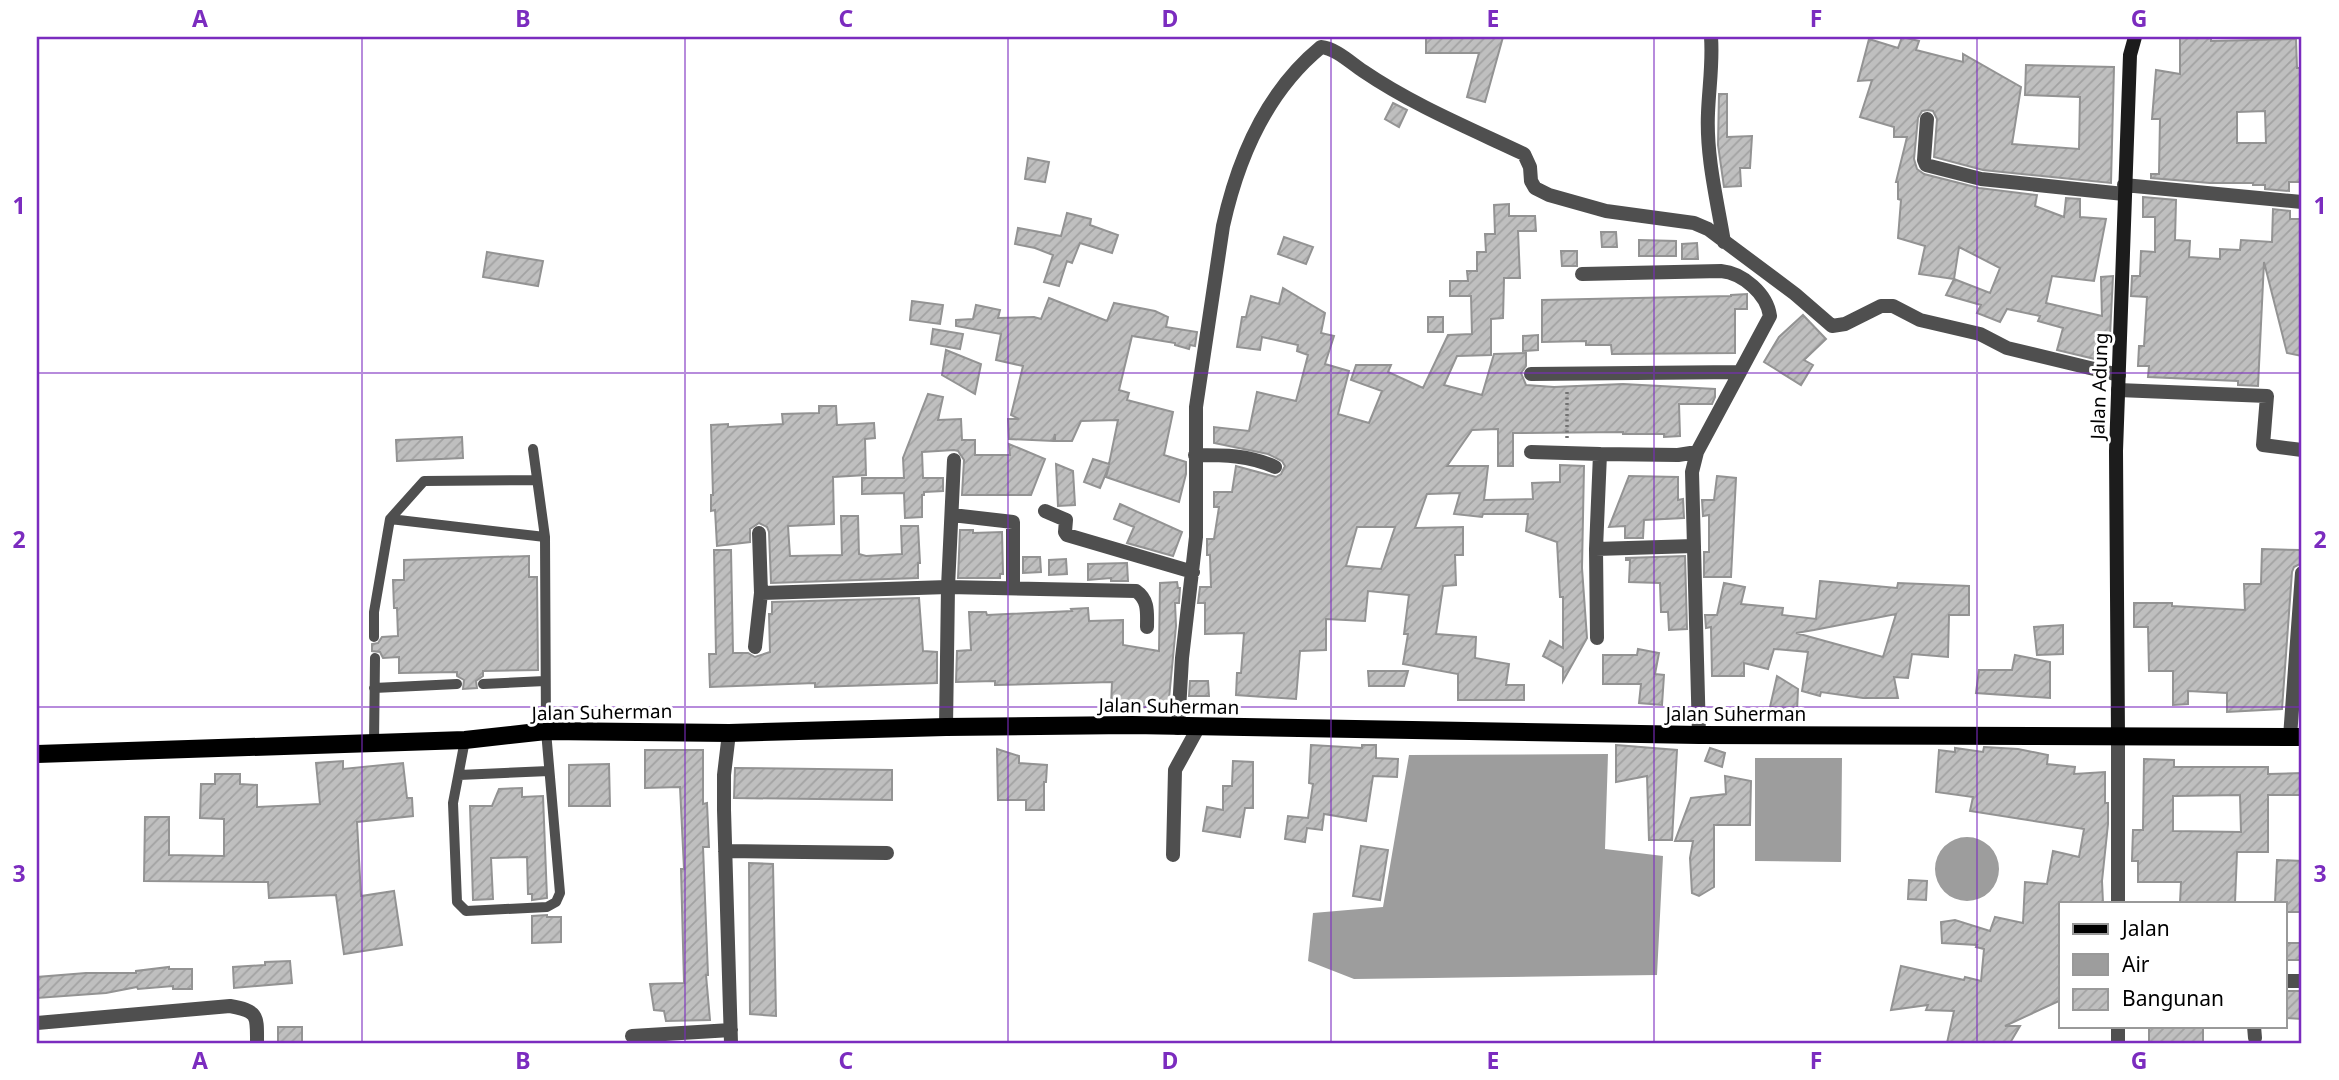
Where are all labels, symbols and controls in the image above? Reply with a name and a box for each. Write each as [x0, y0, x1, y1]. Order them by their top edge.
text: A [192, 2, 208, 34]
text: B [515, 2, 531, 34]
text: C [839, 2, 854, 34]
text: D [1162, 2, 1178, 34]
text: E [1487, 2, 1499, 34]
text: F [1810, 2, 1822, 34]
text: G [2131, 2, 2147, 34]
text: 1 [12, 189, 26, 221]
text: 1 [2313, 189, 2327, 221]
street label: Jalan Adung [2084, 332, 2114, 442]
text: 2 [12, 523, 26, 555]
text: 2 [2313, 523, 2327, 555]
street label: Jalan Suherman [1096, 692, 1240, 720]
street label: Jalan Suherman [529, 698, 673, 726]
street label: Jalan Suherman [1664, 701, 1806, 727]
text: 3 [12, 857, 26, 889]
text: 3 [2313, 857, 2327, 889]
legend [2059, 902, 2286, 1028]
text: Jalan [2120, 914, 2170, 942]
text: Air [2122, 950, 2150, 978]
text: Bangunan [2122, 984, 2224, 1012]
text: A [192, 1044, 208, 1076]
text: B [515, 1044, 531, 1076]
text: C [839, 1044, 854, 1076]
text: D [1162, 1044, 1178, 1076]
text: E [1487, 1044, 1499, 1076]
text: F [1810, 1044, 1822, 1076]
text: G [2131, 1044, 2147, 1076]

